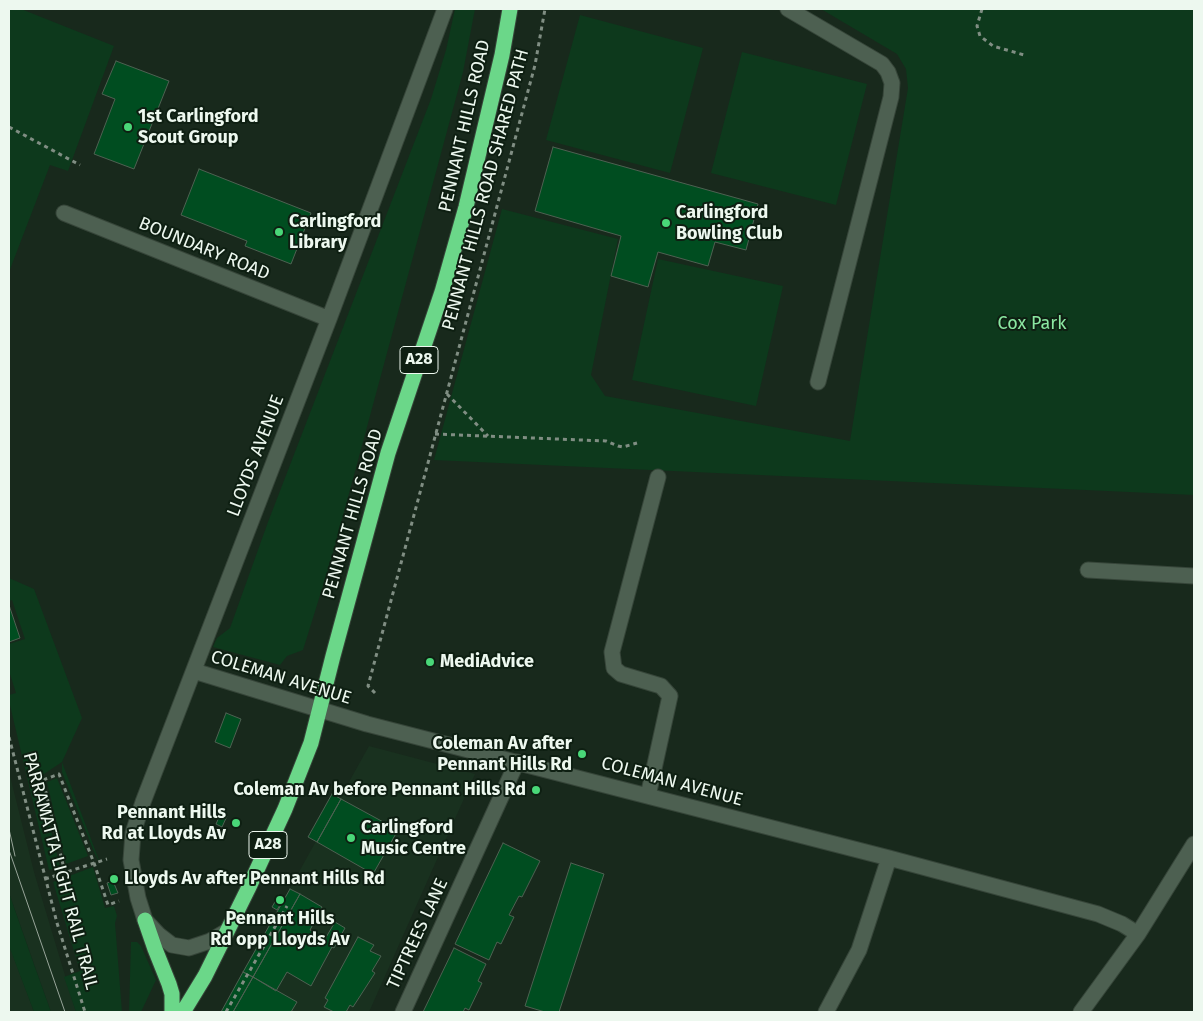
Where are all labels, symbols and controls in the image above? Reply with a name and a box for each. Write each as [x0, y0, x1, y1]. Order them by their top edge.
street label: PENNANT HILLS ROAD [435, 38, 495, 214]
street label: PENNANT HILLS ROAD SHARED PATH [438, 47, 534, 333]
place label: 1st Carlingford Scout Group [138, 106, 258, 148]
marker: 1st Carlingford Scout Group [122, 121, 134, 133]
place label: Carlingford Bowling Club [676, 202, 783, 244]
place label: Carlingford Library [289, 211, 381, 253]
street label: BOUNDARY ROAD [135, 213, 273, 285]
marker: Carlingford Bowling Club [660, 217, 672, 229]
marker: Carlingford Library [273, 226, 285, 238]
park label: Cox Park [998, 313, 1066, 335]
road number: A28 [400, 346, 438, 374]
street label: LLOYDS AVENUE [223, 392, 289, 520]
street label: PENNANT HILLS ROAD [318, 426, 388, 602]
street label: COLEMAN AVENUE [208, 646, 354, 710]
place label: MediAdvice [440, 651, 534, 673]
marker: MediAdvice [424, 656, 436, 668]
place label: Coleman Av after Pennant Hills Rd [432, 733, 572, 776]
marker: Coleman Av after Pennant Hills Rd [576, 748, 588, 760]
street label: PARRAMATTA LIGHT RAIL TRAIL [18, 750, 102, 992]
street label: COLEMAN AVENUE [599, 753, 745, 811]
place label: Coleman Av before Pennant Hills Rd [233, 779, 526, 801]
marker: Coleman Av before Pennant Hills Rd [530, 784, 542, 796]
place label: Pennant Hills Rd at Lloyds Av [102, 802, 226, 844]
marker: Pennant Hills Rd at Lloyds Av [230, 817, 242, 829]
place label: Carlingford Music Centre [361, 817, 466, 860]
road number: A28 [249, 832, 287, 858]
marker: Carlingford Music Centre [345, 832, 357, 844]
place label: Lloyds Av after Pennant Hills Rd [124, 868, 385, 890]
marker: Lloyds Av after Pennant Hills Rd [108, 873, 120, 885]
street label: TIPTREES LANE [383, 875, 453, 993]
marker: Pennant Hills Rd opp Lloyds Av [274, 894, 286, 906]
place label: Pennant Hills Rd opp Lloyds Av [210, 908, 350, 951]

